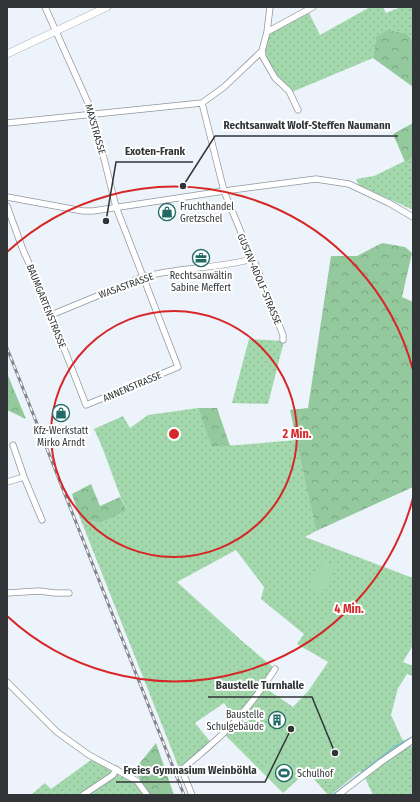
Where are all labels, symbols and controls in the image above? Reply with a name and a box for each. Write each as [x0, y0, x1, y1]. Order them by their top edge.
street label: MAXSTRASSE [82, 103, 108, 156]
callout: Rechtsanwalt Wolf-Steffen Naumann [215, 113, 398, 136]
text: Rechtsanwalt Wolf-Steffen Naumann [223, 119, 391, 132]
callout: Exoten-Frank [116, 139, 193, 162]
text: Exoten-Frank [125, 145, 186, 158]
place label: Fruchthandel Gretzschel [180, 201, 234, 225]
shop icon: Fruchthandel Gretzschel [157, 202, 177, 222]
street label: GUSTAV-ADOLF-STRASSE [234, 232, 284, 327]
office icon: Rechtsanwältin Sabine Meffert [191, 248, 211, 268]
street label: BAUMGARTENSTRASSE [24, 263, 69, 350]
street label: WASASTRASSE [97, 270, 156, 301]
place label: Rechtsanwältin Sabine Meffert [170, 270, 232, 294]
street label: ANNENSTRASSE [101, 369, 164, 405]
shop icon: Kfz-Werkstatt Mirko Arndt [51, 403, 71, 423]
place label: Kfz-Werkstatt Mirko Arndt [34, 425, 89, 449]
centre of rings [167, 427, 181, 441]
text: 2 Min. [282, 427, 312, 441]
text: 4 Min. [334, 602, 364, 616]
callout: Baustelle Turnhalle [208, 674, 312, 697]
text: Baustelle Turnhalle [216, 679, 305, 692]
place label: Baustelle Schulgebäude [206, 709, 264, 733]
building icon: Baustelle Schulgebäude [267, 710, 287, 730]
callout: Freies Gymnasium Weinböhla [116, 759, 265, 782]
sports icon: Schulhof [274, 763, 294, 783]
text: Freies Gymnasium Weinböhla [123, 764, 257, 777]
place label: Schulhof [297, 768, 334, 780]

